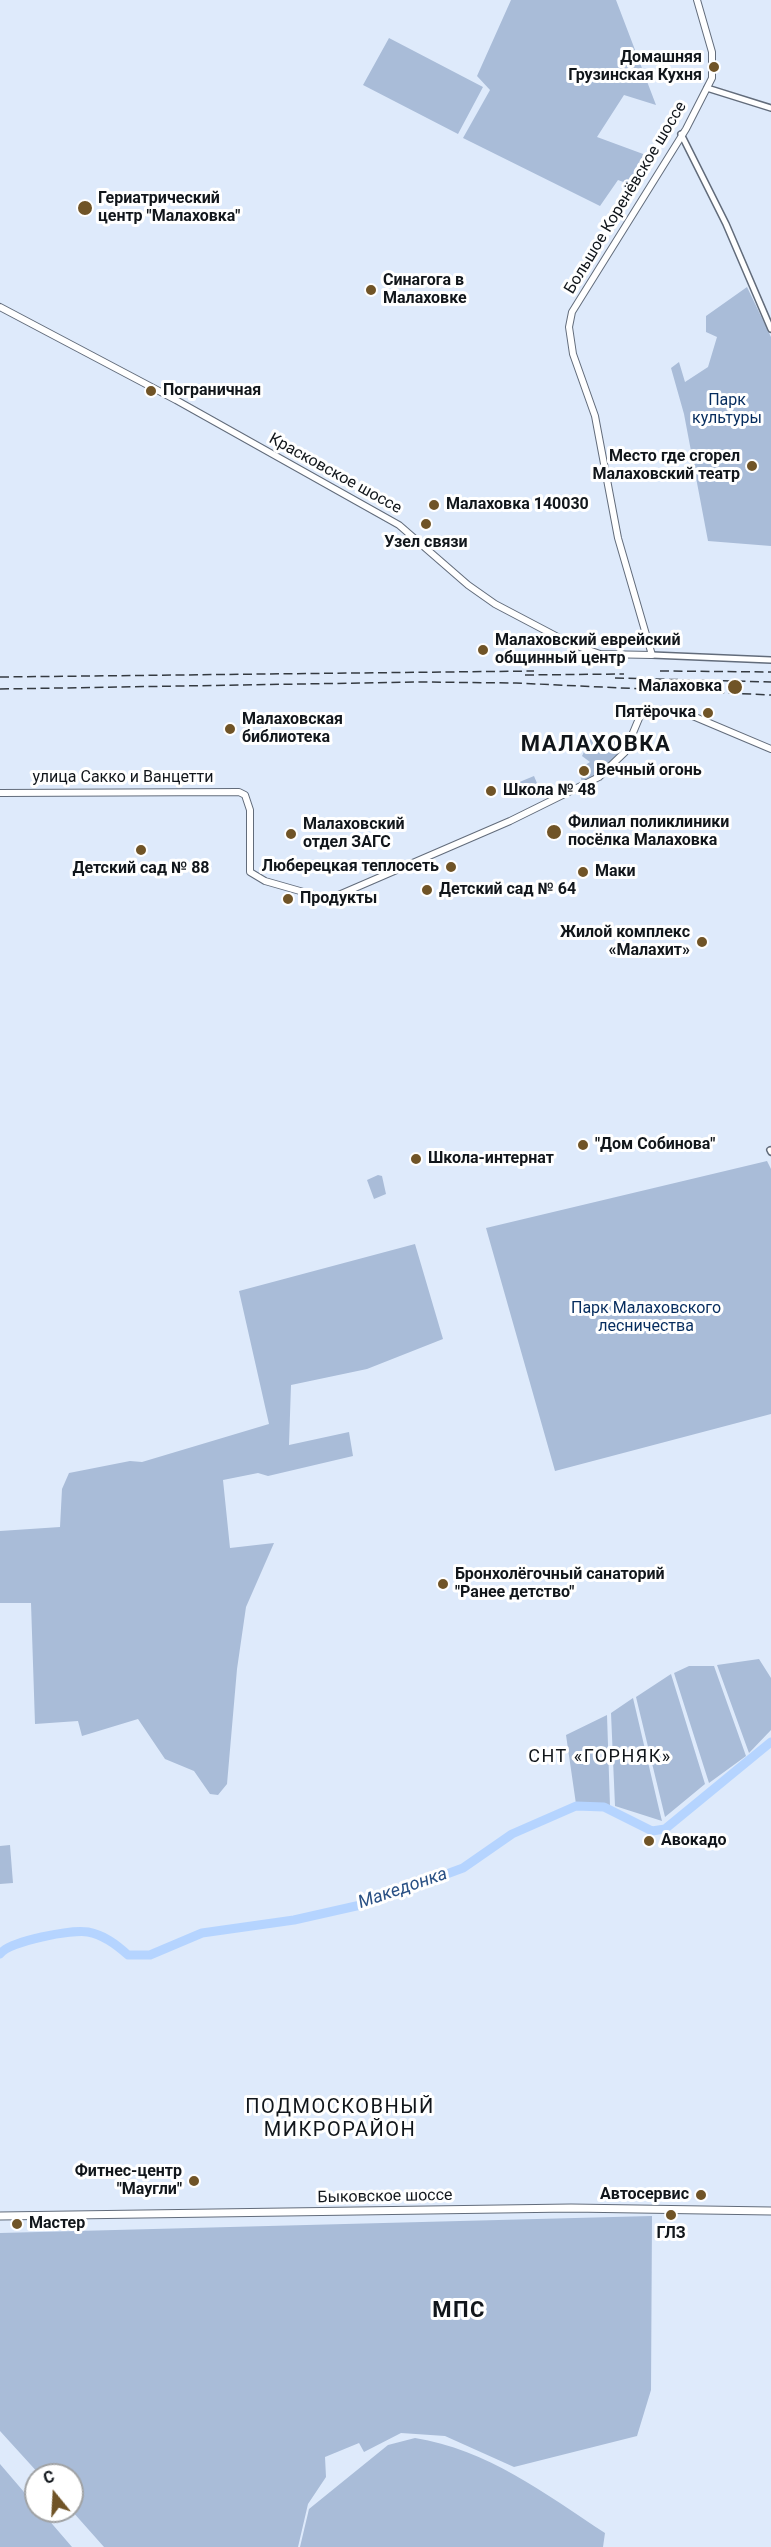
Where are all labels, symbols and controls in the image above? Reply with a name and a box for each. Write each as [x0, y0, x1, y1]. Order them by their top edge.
place label: Домашняя Грузинская Кухня [568, 48, 702, 86]
marker: Домашняя Грузинская Кухня [707, 60, 721, 74]
street label: Большое Коренёвское шоссе [561, 98, 691, 298]
place label: Гериатрический центр "Малаховка" [98, 189, 240, 227]
marker: Гериатрический центр "Малаховка" [76, 199, 94, 217]
place label: Синагога в Малаховке [383, 271, 467, 309]
marker: Синагога в Малаховке [364, 283, 378, 297]
place label: Пограничная [163, 381, 261, 401]
marker: Пограничная [144, 384, 158, 398]
park label: Парк культуры [692, 391, 762, 429]
street label: Красковское шоссе [265, 430, 405, 518]
place label: Место где сгорел Малаховский театр [593, 447, 740, 485]
marker: Место где сгорел Малаховский театр [745, 459, 759, 473]
place label: Малаховка 140030 [446, 495, 589, 515]
marker: Малаховка 140030 [427, 498, 441, 512]
marker: Узел связи [419, 517, 433, 531]
place label: Узел связи [384, 533, 468, 553]
place label: Малаховский еврейский общинный центр [495, 631, 680, 669]
marker: Малаховский еврейский общинный центр [476, 643, 490, 657]
place label: Малаховка [638, 677, 722, 697]
marker: Малаховка [726, 678, 744, 696]
place label: Пятёрочка [615, 703, 696, 723]
marker: Пятёрочка [701, 706, 715, 720]
place label: Малаховская библиотека [242, 710, 343, 748]
marker: Малаховская библиотека [223, 722, 237, 736]
district label: МАЛАХОВКА [521, 732, 671, 758]
place label: Вечный огонь [596, 761, 702, 781]
marker: Вечный огонь [577, 764, 591, 778]
street label: улица Сакко и Ванцетти [33, 768, 213, 788]
place label: Школа № 48 [503, 781, 596, 801]
marker: Школа № 48 [484, 784, 498, 798]
place label: Филиал поликлиники посёлка Малаховка [568, 813, 729, 851]
place label: Малаховский отдел ЗАГС [303, 815, 405, 853]
marker: Филиал поликлиники посёлка Малаховка [545, 823, 563, 841]
marker: Малаховский отдел ЗАГС [284, 827, 298, 841]
marker: Детский сад № 88 [134, 843, 148, 857]
place label: Люберецкая теплосеть [262, 857, 439, 877]
place label: Детский сад № 88 [72, 859, 210, 879]
marker: Люберецкая теплосеть [444, 860, 458, 874]
place label: Маки [595, 862, 636, 882]
marker: Маки [576, 865, 590, 879]
place label: Детский сад № 64 [439, 880, 576, 900]
marker: Детский сад № 64 [420, 883, 434, 897]
place label: Продукты [300, 889, 377, 909]
marker: Продукты [281, 892, 295, 906]
place label: Жилой комплекс «Малахит» [560, 923, 690, 961]
marker: Жилой комплекс «Малахит» [695, 935, 709, 949]
place label: "Дом Собинова" [595, 1135, 715, 1155]
marker: "Дом Собинова" [576, 1138, 590, 1152]
place label: Школа-интернат [428, 1149, 554, 1169]
marker: Школа-интернат [409, 1152, 423, 1166]
park label: Парк Малаховского лесничества [571, 1299, 721, 1337]
place label: Бронхолёгочный санаторий "Ранее детство" [455, 1565, 665, 1603]
marker: Бронхолёгочный санаторий "Ранее детство" [436, 1577, 450, 1591]
district label: СНТ «ГОРНЯК» [528, 1746, 672, 1768]
place label: Авокадо [661, 1831, 727, 1851]
marker: Авокадо [642, 1834, 656, 1848]
water label: Македонка [356, 1864, 450, 1914]
district label: ПОДМОСКОВНЫЙ МИКРОРАЙОН [245, 2096, 435, 2143]
place label: Фитнес-центр "Маугли" [75, 2162, 182, 2200]
marker: Фитнес-центр "Маугли" [187, 2174, 201, 2188]
place label: Автосервис [600, 2185, 689, 2205]
street label: Быковское шоссе [317, 2186, 453, 2208]
marker: Автосервис [694, 2188, 708, 2202]
marker: ГЛЗ [664, 2208, 678, 2222]
place label: Мастер [29, 2214, 85, 2234]
marker: Мастер [10, 2217, 24, 2231]
place label: ГЛЗ [656, 2224, 686, 2244]
district label: МПС [432, 2298, 486, 2324]
north arrow [24, 2463, 84, 2523]
text: С [41, 2467, 57, 2488]

